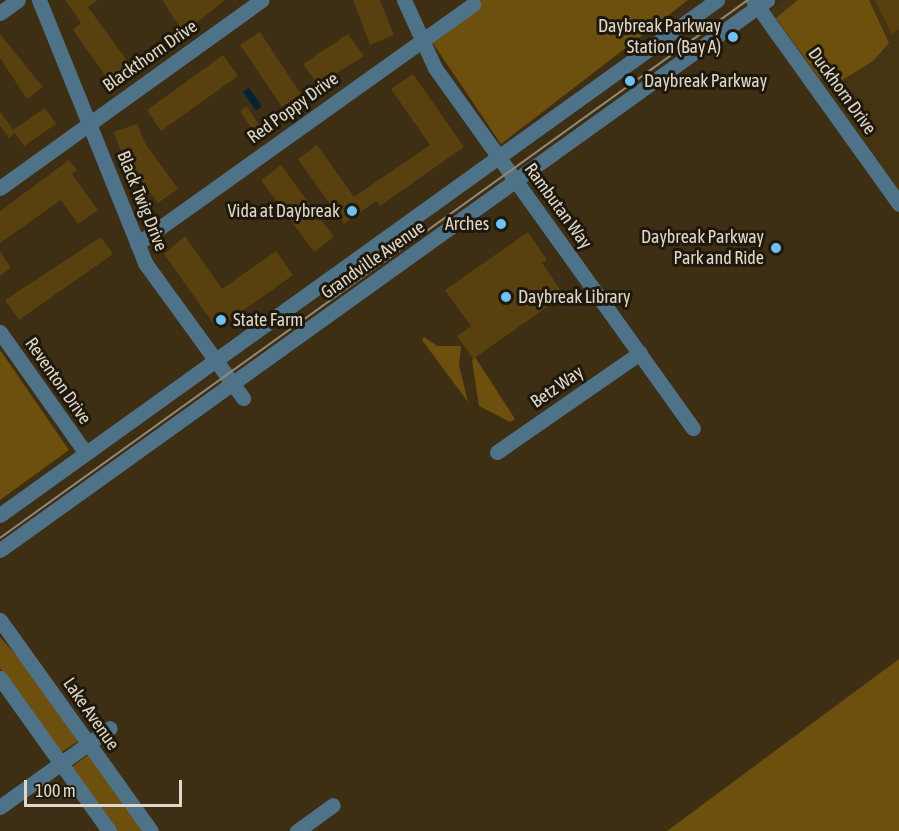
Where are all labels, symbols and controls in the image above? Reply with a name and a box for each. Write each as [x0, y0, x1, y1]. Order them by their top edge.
street label: Blackthorn Drive [99, 16, 201, 96]
place label: Daybreak Parkway Station (Bay A) [598, 16, 721, 58]
marker: Daybreak Parkway Station (Bay A) [726, 30, 740, 44]
street label: Duckhorn Drive [803, 43, 881, 139]
street label: Red Poppy Drive [243, 68, 343, 148]
place label: Daybreak Parkway [644, 70, 767, 92]
marker: Daybreak Parkway [621, 72, 639, 90]
street label: Black Twig Drive [112, 148, 172, 254]
street label: Rambutan Way [520, 159, 596, 253]
place label: Vida at Daybreak [227, 200, 340, 222]
marker: Vida at Daybreak [345, 204, 359, 218]
place label: Arches [445, 213, 489, 235]
street label: Grandville Avenue [317, 216, 429, 304]
marker: Arches [494, 217, 508, 231]
place label: Daybreak Parkway Park and Ride [641, 227, 764, 270]
marker: Daybreak Parkway Park and Ride [769, 241, 783, 255]
place label: Daybreak Library [518, 286, 630, 308]
marker: Daybreak Library [499, 290, 513, 304]
place label: State Farm [233, 309, 303, 331]
marker: State Farm [214, 313, 228, 327]
street label: Reventon Drive [20, 334, 96, 428]
street label: Betz Way [527, 361, 587, 413]
street label: Lake Avenue [58, 674, 124, 754]
scale bar [27, 768, 184, 806]
text: 100 m [35, 780, 76, 801]

